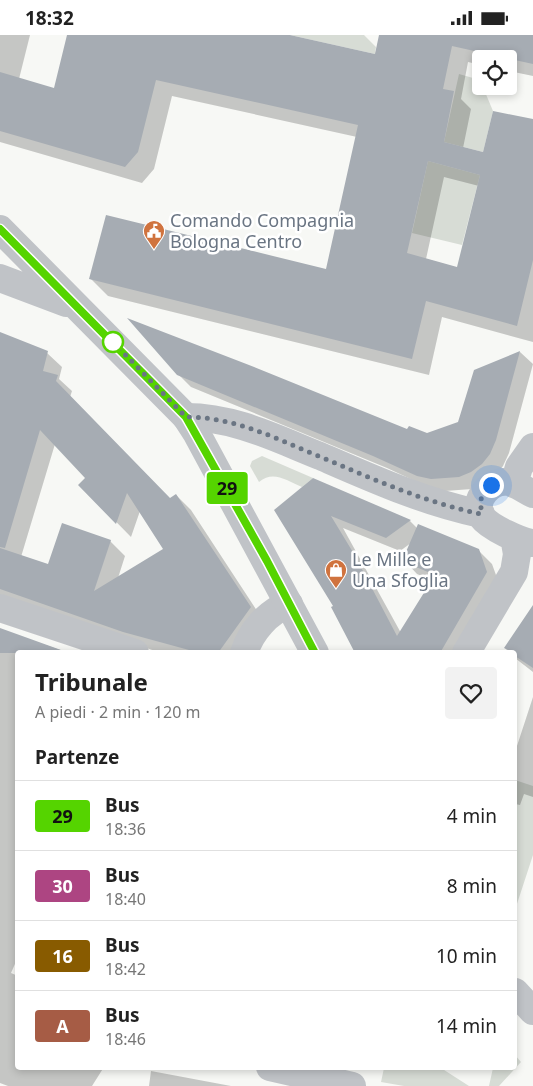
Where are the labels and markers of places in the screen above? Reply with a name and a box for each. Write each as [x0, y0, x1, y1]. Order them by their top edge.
place label: Comando Compagnia Bologna Centro [170, 208, 354, 253]
public building icon: Comando Compagnia Bologna Centro [142, 219, 166, 250]
unlabelled marker [102, 331, 124, 353]
place label: Le Mille e Una Sfoglia [352, 547, 448, 592]
shop icon: Le Mille e Una Sfoglia [324, 558, 348, 589]

